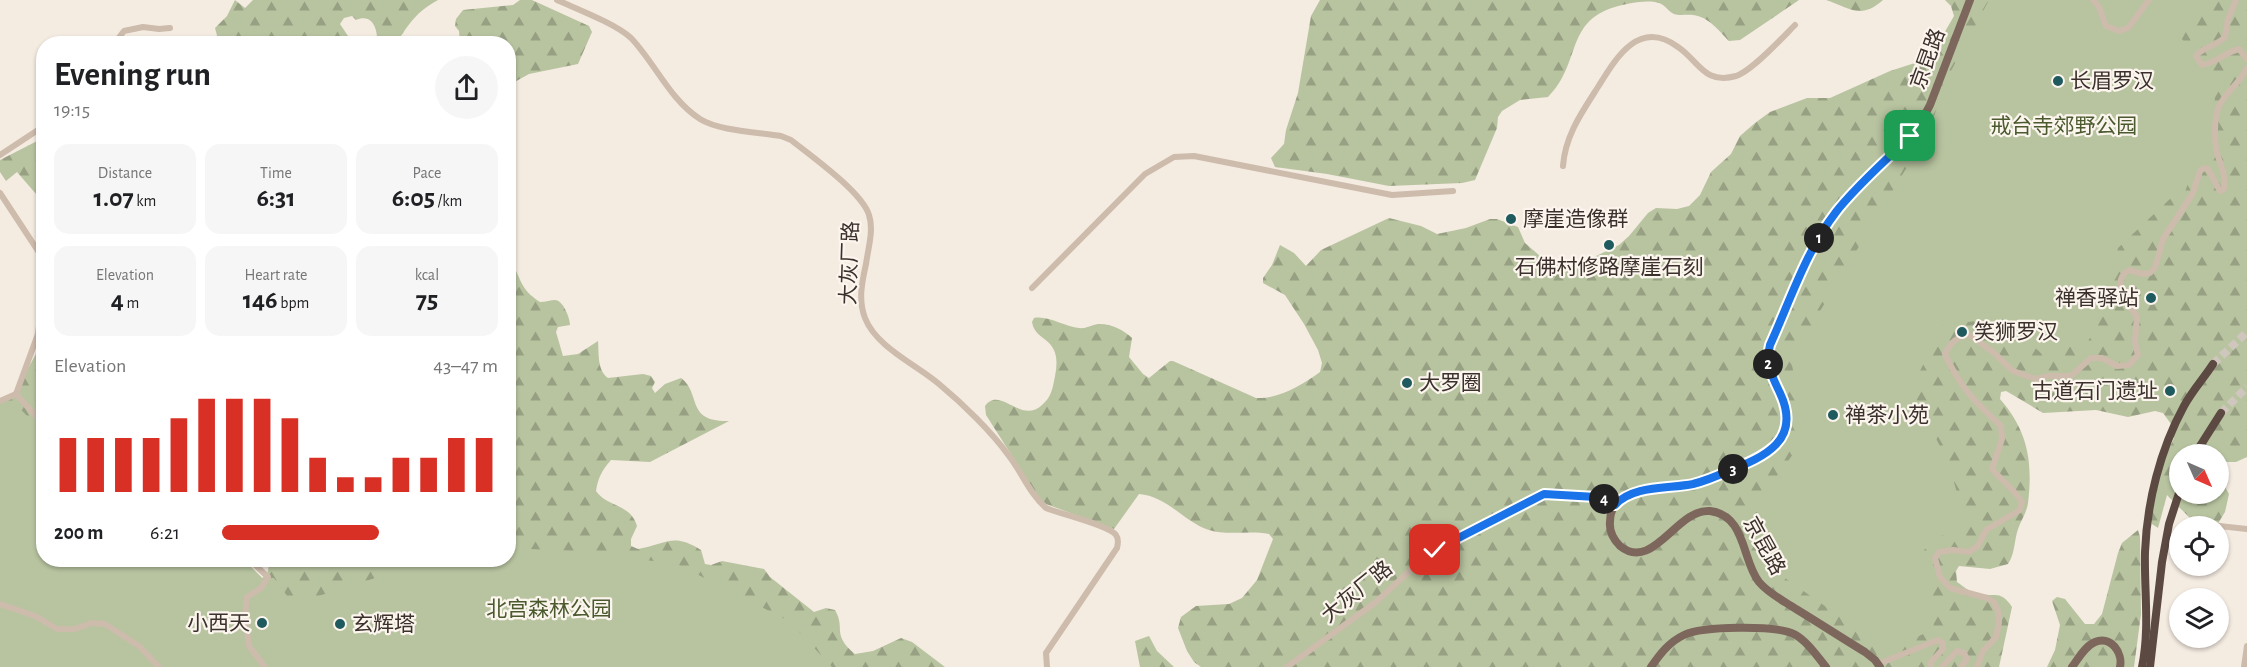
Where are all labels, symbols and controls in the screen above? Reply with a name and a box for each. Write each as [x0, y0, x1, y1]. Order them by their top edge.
street label: 京昆路 [1906, 25, 1949, 92]
button: share [435, 56, 498, 119]
text: Evening run [54, 59, 211, 92]
place label: 长眉罗汉 [2070, 70, 2154, 92]
marker: 长眉罗汉 [2051, 74, 2065, 88]
text: 19:15 [54, 100, 90, 120]
pin [1884, 110, 1935, 161]
park label: 戒台寺郊野公园 [1991, 115, 2138, 137]
icon: arrive [1893, 119, 1926, 152]
text: Distance [98, 165, 152, 181]
text: Time [260, 165, 292, 181]
text: Pace [413, 165, 441, 181]
text: 1.07 [94, 185, 134, 211]
text: 6:31 [256, 185, 296, 211]
text: 6:05 [392, 185, 435, 211]
text: km [134, 193, 156, 209]
text: /km [435, 193, 462, 209]
place label: 摩崖造像群 [1523, 208, 1628, 230]
marker: 摩崖造像群 [1504, 212, 1518, 226]
street label: 大灰厂路 [837, 221, 862, 305]
pin: 1 [1804, 223, 1834, 253]
text: 1 [1816, 230, 1822, 246]
marker: 石佛村修路摩崖石刻 [1602, 238, 1616, 252]
place label: 石佛村修路摩崖石刻 [1515, 256, 1704, 278]
text: Elevation [96, 267, 154, 283]
text: Heart rate [245, 267, 307, 283]
text: kcal [415, 267, 439, 283]
text: 4 [111, 287, 124, 313]
text: 146 [243, 287, 278, 313]
text: 75 [416, 287, 438, 313]
place label: 禅香驿站 [2055, 287, 2139, 309]
marker: 禅香驿站 [2144, 291, 2158, 305]
text: m [124, 295, 139, 311]
text: bpm [278, 295, 309, 311]
place label: 笑狮罗汉 [1974, 321, 2058, 343]
marker: 笑狮罗汉 [1955, 325, 1969, 339]
pin: 2 [1753, 349, 1783, 379]
text: Elevation [54, 356, 126, 376]
text: 43–47 m [433, 356, 498, 376]
text: 2 [1764, 356, 1772, 372]
place label: 大罗圈 [1419, 372, 1482, 394]
marker: 大罗圈 [1400, 376, 1414, 390]
place label: 古道石门遗址 [2032, 380, 2158, 402]
marker: 古道石门遗址 [2163, 384, 2177, 398]
place label: 禅茶小苑 [1845, 404, 1929, 426]
marker: 禅茶小苑 [1826, 408, 1840, 422]
north arrow [2169, 444, 2229, 504]
map controls [2169, 444, 2229, 648]
pin: 3 [1718, 454, 1748, 484]
text: 3 [1730, 461, 1736, 477]
pin: 4 [1589, 484, 1619, 514]
text: 4 [1600, 491, 1608, 507]
street label: 京昆路 [1740, 513, 1789, 579]
button: locate [2169, 516, 2229, 576]
text: 200 m [54, 523, 103, 543]
text: 6:21 [150, 523, 180, 543]
pin [1409, 524, 1460, 575]
icon: check [1418, 533, 1451, 566]
street label: 大灰厂路 [1317, 557, 1396, 627]
button: layers [2169, 588, 2229, 648]
park label: 北宫森林公园 [486, 598, 612, 620]
place label: 小西天 [187, 613, 250, 634]
place label: 玄辉塔 [352, 613, 415, 635]
marker: 小西天 [255, 616, 269, 630]
marker: 玄辉塔 [333, 617, 347, 631]

